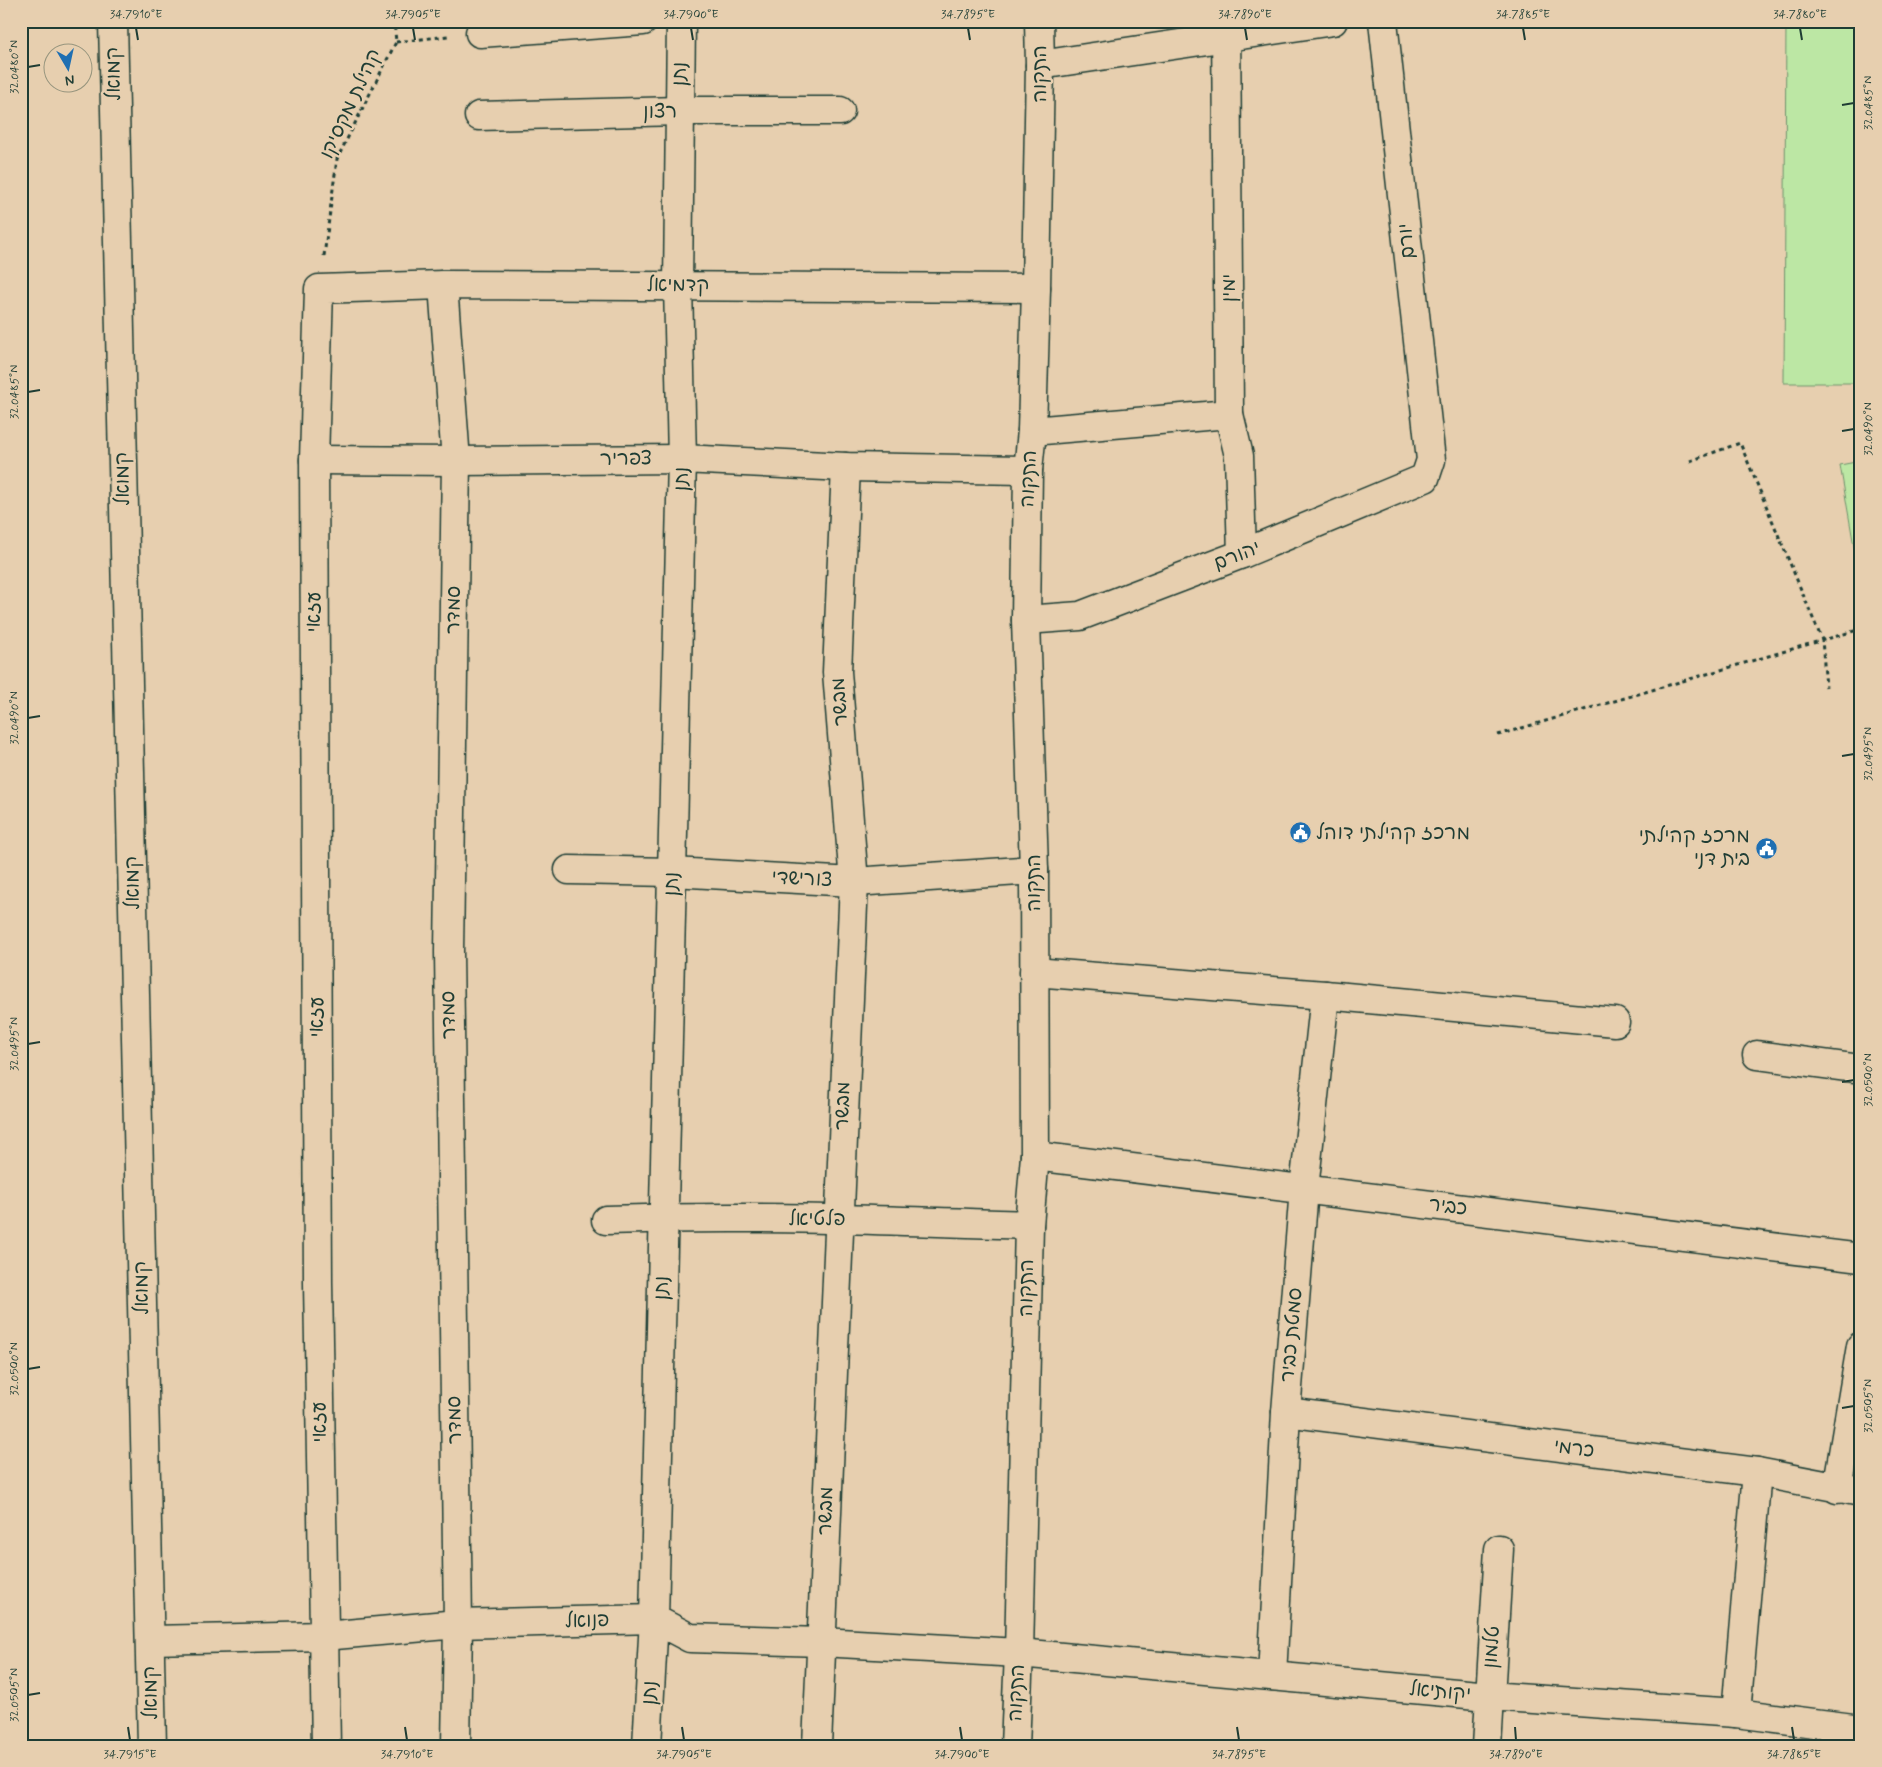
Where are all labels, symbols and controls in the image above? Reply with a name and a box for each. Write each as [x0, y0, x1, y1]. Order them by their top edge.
text: 34.7910°E [110, 7, 162, 23]
text: 34.7905°E [385, 7, 441, 23]
text: 34.7900°E [664, 7, 718, 23]
text: 34.7895°E [941, 7, 995, 23]
text: 34.7890°E [1218, 7, 1272, 23]
text: 34.7885°E [1496, 7, 1550, 23]
text: 34.7880°E [1773, 7, 1827, 23]
text: 32.0480°N [7, 40, 23, 94]
north arrow [42, 42, 92, 92]
street label: קהילת מקסיקו [314, 45, 388, 163]
street label: התקוה [1027, 45, 1054, 103]
street label: קמואל [100, 47, 128, 101]
street label: נתן [666, 61, 694, 87]
text: N [64, 70, 76, 89]
text: 32.0485°N [1861, 76, 1877, 130]
street label: רצון [643, 98, 677, 126]
street label: יורם [1392, 222, 1422, 260]
street label: קדמיאל [647, 272, 709, 299]
street label: ימין [1216, 274, 1243, 302]
text: 32.0485°N [7, 365, 23, 419]
text: 32.0490°N [1861, 402, 1877, 456]
street label: צפריר [600, 445, 652, 473]
street label: התקוה [1014, 450, 1044, 508]
street label: קמואל [109, 452, 137, 506]
street label: נתן [668, 466, 696, 492]
street label: יהורם [1210, 534, 1264, 578]
street label: סמדר [440, 586, 468, 634]
street label: עזאי [301, 591, 328, 633]
street label: מבשר [825, 677, 855, 727]
text: 32.0490°N [7, 691, 23, 745]
text: 32.0495°N [1861, 727, 1877, 781]
place label: מרכז קהילתי דוהל [1316, 820, 1470, 847]
public building icon: מרכז קהילתי דוהל [1288, 821, 1312, 845]
place label: מרכז קהילתי בית דני [1639, 823, 1750, 873]
public building icon: מרכז קהילתי בית דני [1754, 836, 1778, 860]
street label: התקוה [1021, 854, 1048, 912]
street label: קמואל [119, 856, 147, 910]
street label: צורישדי [771, 864, 833, 894]
street label: נתן [658, 871, 686, 897]
street label: סמדר [435, 991, 463, 1039]
street label: עזאי [304, 996, 331, 1038]
text: 32.0495°N [7, 1017, 23, 1071]
text: 32.0500°N [1861, 1053, 1877, 1107]
street label: מבשר [829, 1081, 857, 1131]
street label: כביר [1427, 1191, 1469, 1223]
street label: פלטיאל [789, 1206, 845, 1233]
street label: התקוה [1013, 1259, 1041, 1317]
street label: קמואל [128, 1261, 156, 1315]
street label: נתן [648, 1275, 676, 1301]
street label: סמטת כביר [1274, 1286, 1310, 1384]
text: 32.0500°N [7, 1342, 23, 1396]
text: 32.0505°N [1861, 1379, 1877, 1433]
street label: סמדר [441, 1396, 469, 1444]
street label: עזאי [306, 1401, 334, 1443]
street label: כרמי [1552, 1433, 1596, 1465]
street label: מבשר [812, 1486, 840, 1536]
street label: פנואל [564, 1607, 610, 1635]
street label: טלמון [1477, 1625, 1507, 1669]
street label: התקוה [1002, 1664, 1032, 1722]
street label: קמואל [137, 1666, 165, 1720]
text: 32.0505°N [7, 1668, 23, 1722]
street label: יקותיאל [1408, 1676, 1472, 1708]
street label: נתן [636, 1680, 664, 1706]
text: 34.7915°E [104, 1747, 156, 1763]
text: 34.7910°E [381, 1747, 433, 1763]
text: 34.7905°E [656, 1747, 712, 1763]
text: 34.7900°E [935, 1747, 989, 1763]
text: 34.7895°E [1212, 1747, 1266, 1763]
text: 34.7890°E [1489, 1747, 1543, 1763]
text: 34.7885°E [1767, 1747, 1821, 1763]

